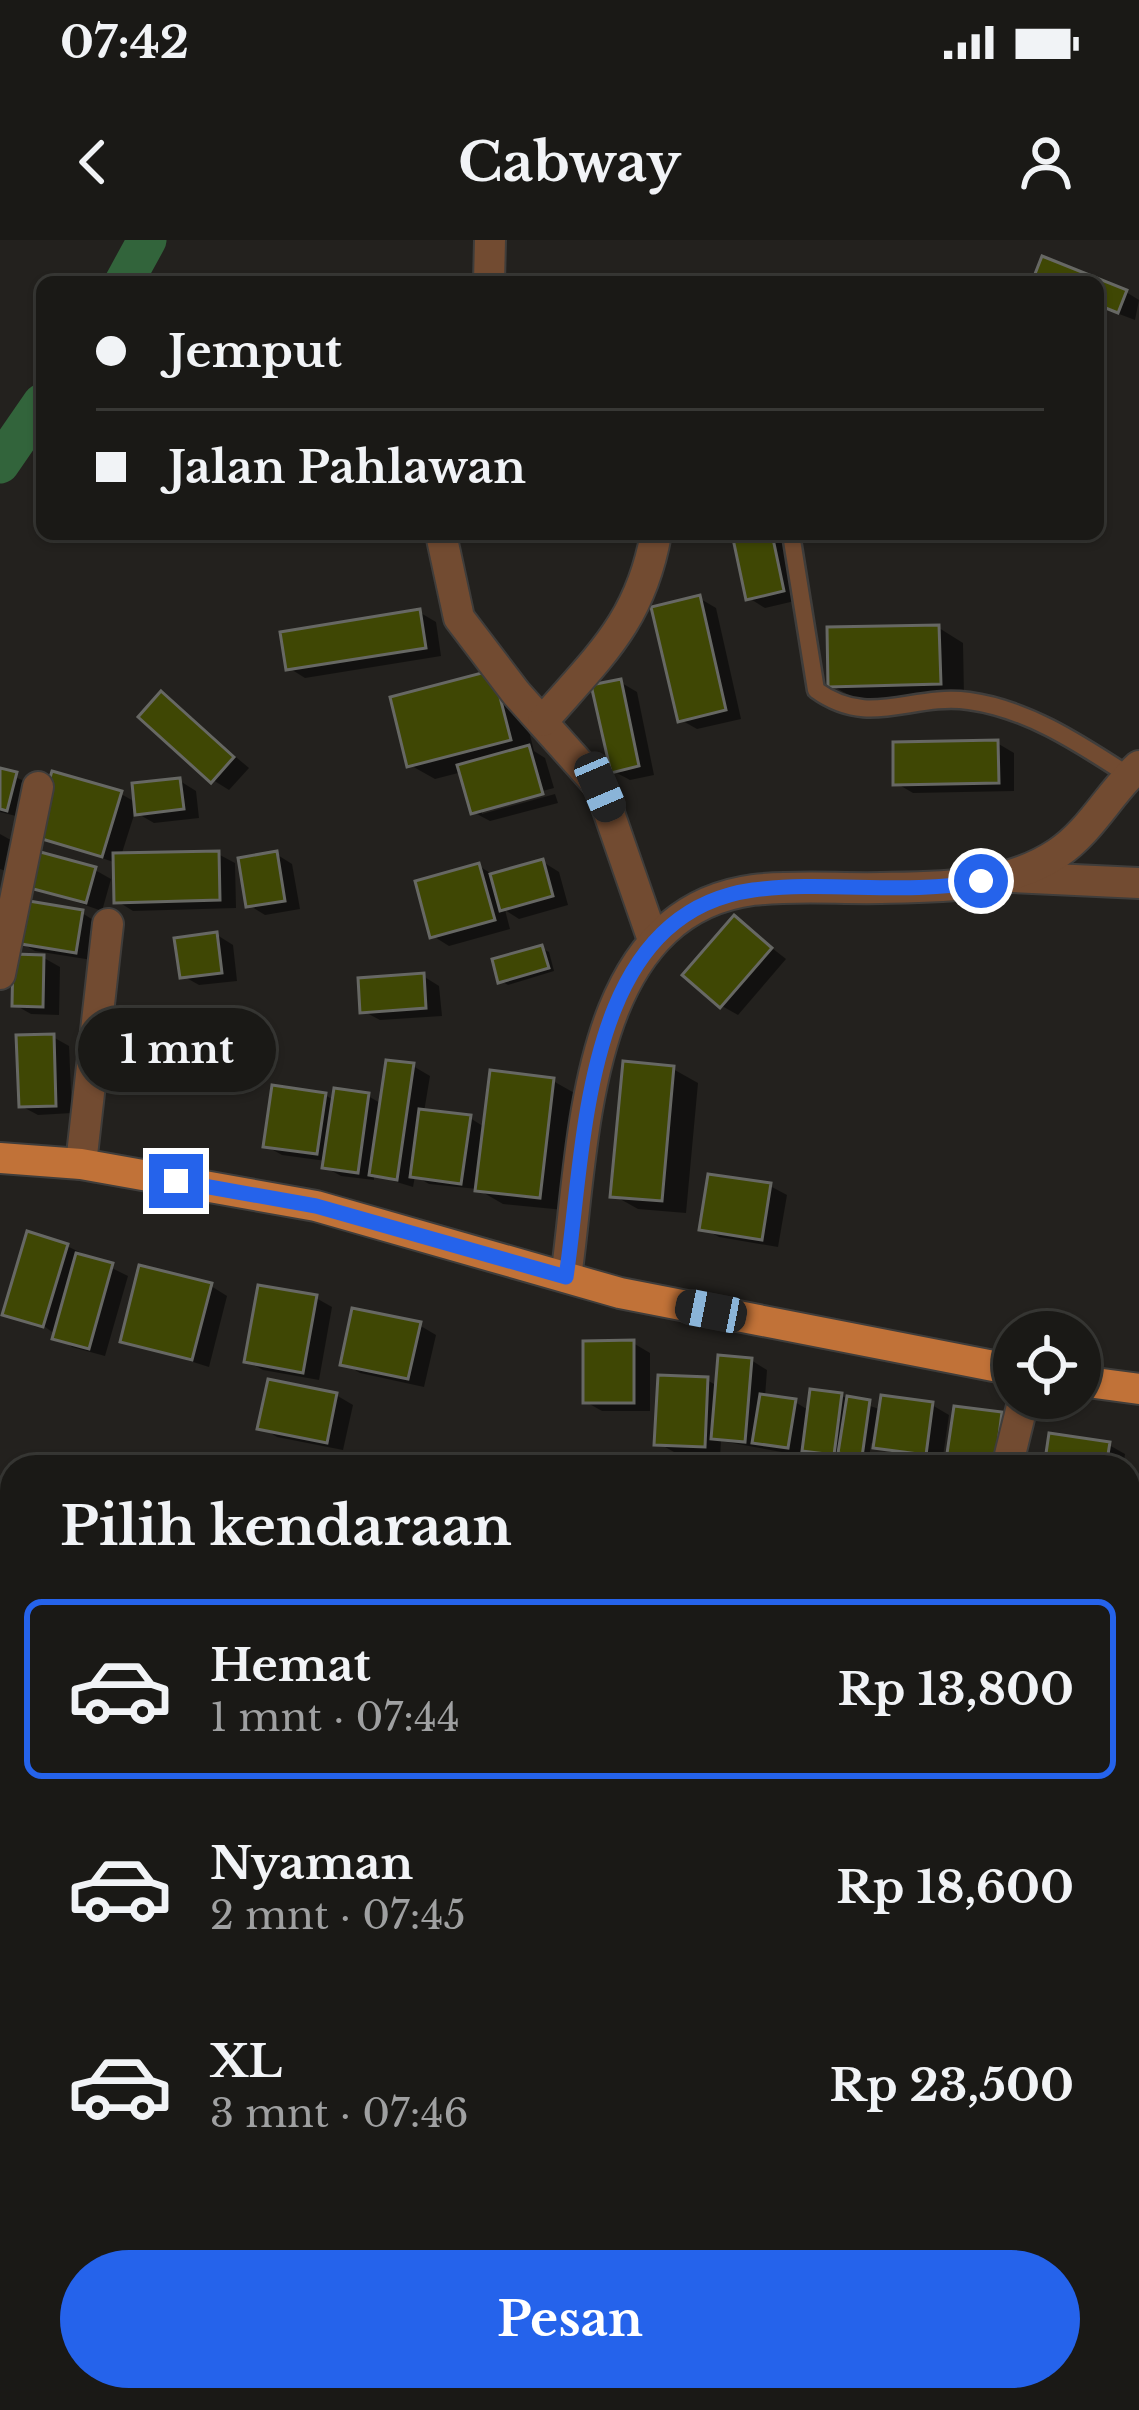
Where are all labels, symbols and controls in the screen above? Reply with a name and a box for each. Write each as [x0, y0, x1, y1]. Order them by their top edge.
text: 07:42 [60, 14, 189, 70]
icon: back [60, 129, 126, 195]
text: Cabway [458, 129, 681, 196]
icon: person [1013, 129, 1079, 195]
text: Jemput [168, 323, 342, 379]
text: Jalan Pahlawan [168, 439, 526, 495]
car [569, 747, 631, 827]
route start [954, 854, 1008, 908]
callout: 1 mnt [77, 1007, 275, 1091]
text: 1 mnt [120, 1025, 234, 1074]
route end [149, 1154, 203, 1208]
car [672, 1286, 750, 1336]
map controls [993, 1311, 1101, 1419]
button: locate [993, 1311, 1101, 1419]
text: Pilih kendaraan [60, 1493, 512, 1560]
icon: car [66, 1635, 174, 1743]
text: Hemat [210, 1637, 371, 1693]
text: Rp 13,800 [837, 1661, 1074, 1717]
text: 1 mnt · 07:44 [210, 1693, 460, 1742]
icon: car [66, 1833, 174, 1941]
text: Nyaman [210, 1835, 413, 1891]
text: Rp 18,600 [836, 1859, 1074, 1915]
text: 2 mnt · 07:45 [210, 1891, 466, 1940]
icon: car [66, 2031, 174, 2139]
text: XL [210, 2033, 282, 2089]
text: Rp 23,500 [830, 2057, 1074, 2113]
text: 3 mnt · 07:46 [210, 2089, 469, 2138]
button: Pesan [60, 2250, 1080, 2388]

